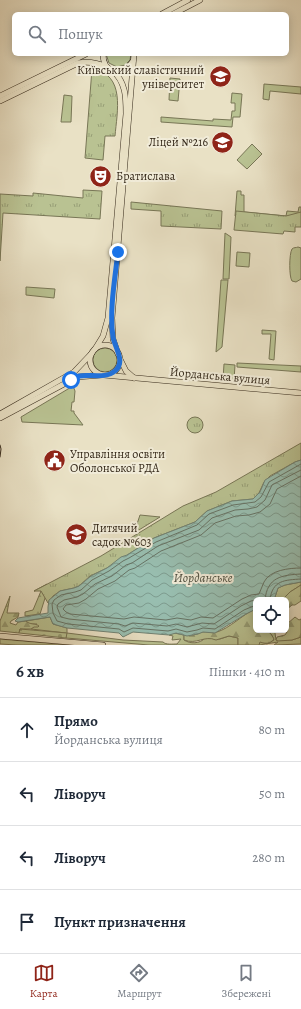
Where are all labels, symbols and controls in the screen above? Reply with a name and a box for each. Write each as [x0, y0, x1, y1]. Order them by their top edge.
search box [12, 12, 289, 56]
icon: search [26, 23, 48, 45]
text: Пошук [58, 24, 103, 44]
place label: Київський славістичний університет [77, 62, 205, 92]
school or university icon: Київський славістичний університет [207, 64, 233, 90]
school or university icon: Ліцей №216 [210, 129, 236, 155]
place label: Ліцей №216 [149, 134, 208, 150]
theatre icon: Братислава [88, 163, 114, 189]
place label: Братислава [116, 168, 176, 184]
route end [109, 243, 127, 261]
street label: Йорданська вулиця [169, 364, 271, 388]
route start [62, 371, 80, 389]
place label: Управління освіти Оболонської РДА [70, 446, 165, 476]
public building icon: Управління освіти Оболонської РДА [41, 448, 67, 474]
place label: Дитячий садок №603 [92, 520, 152, 550]
school or university icon: Дитячий садок №603 [64, 522, 90, 548]
water label: Йорданське [174, 569, 233, 586]
map controls [253, 597, 289, 633]
button: locate [253, 597, 289, 633]
text: 6 хв [16, 660, 44, 683]
text: Пішки · 410 m [209, 663, 285, 680]
text: Прямо [54, 711, 98, 731]
icon: ahead [16, 719, 38, 741]
text: 80 m [258, 721, 285, 738]
text: Йорданська вулиця [54, 731, 163, 748]
icon: left [16, 783, 38, 805]
text: Ліворуч [54, 784, 106, 804]
text: 50 m [259, 785, 285, 802]
icon: left [16, 847, 38, 869]
text: Ліворуч [54, 848, 106, 868]
text: 280 m [252, 849, 285, 866]
icon: arrive [16, 911, 38, 933]
text: Пункт призначення [54, 912, 186, 932]
tab: Карта [30, 962, 58, 1001]
tab: Маршрут [117, 962, 162, 1001]
tab: Збережені [221, 962, 271, 1001]

